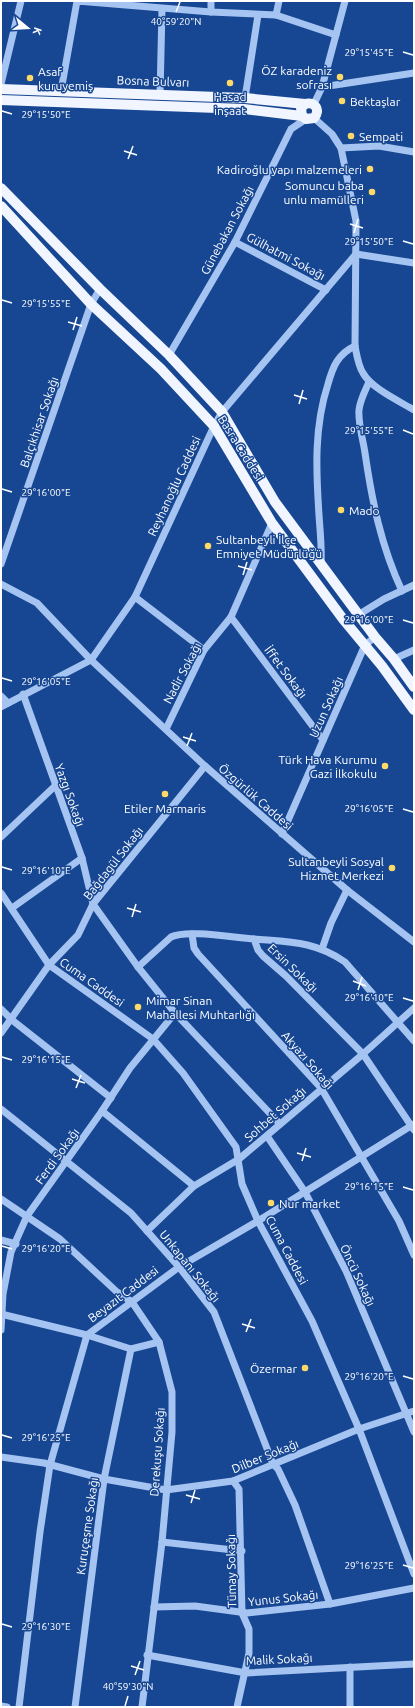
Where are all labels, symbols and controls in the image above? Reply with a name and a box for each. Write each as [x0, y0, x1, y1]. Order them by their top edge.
north arrow [8, 8, 48, 48]
text: 40°59'20"N [151, 16, 201, 27]
text: K [30, 26, 44, 37]
text: 29°15'45"E [344, 47, 394, 58]
place label: ÖZ karadeniz sofrası [261, 64, 332, 91]
place label: Asaf kuruyemiş [38, 65, 93, 92]
marker: ÖZ karadeniz sofrası [335, 72, 345, 82]
marker: Asaf kuruyemiş [25, 73, 35, 83]
street label: Bosna Bulvarı [116, 73, 190, 89]
marker: Hasad inşaat [225, 78, 235, 88]
place label: Hasad inşaat [214, 90, 246, 117]
place label: Bektaşlar [350, 95, 401, 108]
marker: Bektaşlar [337, 96, 347, 106]
text: 29°15'50"E [21, 109, 71, 120]
place label: Sempati [359, 130, 403, 143]
marker: Sempati [346, 131, 356, 141]
place label: Kadiroğlu yapı malzemeleri [217, 163, 362, 176]
marker: Kadiroğlu yapı malzemeleri [365, 164, 375, 174]
place label: Somuncu baba unlu mamülleri [283, 179, 364, 206]
street label: Günebakan Sokağı [198, 183, 256, 277]
marker: Somuncu baba unlu mamülleri [367, 187, 377, 197]
street label: Gülhatmi Sokağı [245, 230, 327, 282]
text: 29°15'50"E [344, 236, 394, 247]
text: 29°15'55"E [21, 298, 71, 309]
street label: Balçıkhisar Sokağı [17, 375, 61, 469]
street label: Basra Caddesi [216, 413, 266, 483]
text: 29°15'55"E [344, 425, 394, 436]
street label: Reyhanoğlu Caddesi [145, 434, 203, 538]
text: 29°16'00"E [21, 487, 71, 498]
place label: Mado [349, 504, 380, 517]
marker: Mado [336, 505, 346, 515]
place label: Sultanbeyli İlçe Emniyet Müdürlüğü [216, 533, 322, 560]
marker: Sultanbeyli İlçe Emniyet Müdürlüğü [203, 541, 213, 551]
text: 29°16'00"E [344, 614, 394, 625]
street label: Nadir Sokağı [160, 640, 204, 706]
street label: İffet Sokağı [262, 643, 310, 701]
street label: Uzun Sokağı [307, 674, 345, 740]
text: 29°16'05"E [21, 676, 71, 687]
place label: Türk Hava Kurumu Gazi İlkokulu [278, 753, 377, 780]
street label: Özgürlük Caddesi [216, 761, 296, 833]
marker: Türk Hava Kurumu Gazi İlkokulu [380, 761, 390, 771]
street label: Yazgı Sokağı [53, 762, 87, 828]
marker: Etiler Marmaris [160, 789, 170, 799]
place label: Etiler Marmaris [124, 802, 206, 815]
text: 29°16'05"E [344, 803, 394, 814]
street label: Bağdagül Sokağı [81, 824, 145, 902]
place label: Sultanbeyli Sosyal Hizmet Merkezi [288, 855, 384, 882]
marker: Sultanbeyli Sosyal Hizmet Merkezi [387, 863, 397, 873]
text: 29°16'10"E [21, 865, 71, 876]
street label: Ersin Sokağı [265, 941, 321, 995]
street label: Cuma Caddesi [57, 955, 127, 1009]
text: 29°16'10"E [344, 992, 394, 1003]
place label: Mimar Sinan Mahallesi Muhtarlığı [146, 994, 255, 1021]
marker: Mimar Sinan Mahallesi Muhtarlığı [133, 1002, 143, 1012]
street label: Akyazı Sokağı [279, 1028, 337, 1092]
text: 29°16'15"E [21, 1054, 71, 1065]
street label: Sohbet Sokağı [242, 1084, 308, 1144]
street label: Ferdi Sokağı [32, 1126, 82, 1186]
text: 29°16'15"E [344, 1181, 394, 1192]
place label: Nur market [279, 1197, 340, 1210]
marker: Nur market [266, 1198, 276, 1208]
street label: Cuma Caddesi [263, 1214, 311, 1287]
street label: Unkapanı Sokağı [157, 1228, 223, 1304]
street label: Öncü Sokağı [338, 1242, 378, 1308]
text: 29°16'20"E [21, 1243, 71, 1254]
street label: Beyazıt Caddesi [85, 1263, 161, 1325]
place label: Özermar [250, 1362, 297, 1375]
marker: Özermar [300, 1363, 310, 1373]
text: 29°16'20"E [344, 1371, 394, 1382]
street label: Derekuşu Sokağı [147, 1407, 167, 1497]
text: 29°16'25"E [21, 1432, 71, 1443]
street label: Dilber Sokağı [230, 1437, 300, 1475]
street label: Kuruçeşme Sokağı [74, 1477, 100, 1575]
street label: Tümay Sokağı [224, 1534, 238, 1608]
text: 29°16'25"E [344, 1560, 394, 1571]
street label: Yunus Sokağı [247, 1588, 319, 1608]
text: 29°16'30"E [21, 1621, 71, 1632]
street label: Malik Sokağı [245, 1651, 313, 1667]
text: 40°59'30"N [103, 1681, 153, 1692]

